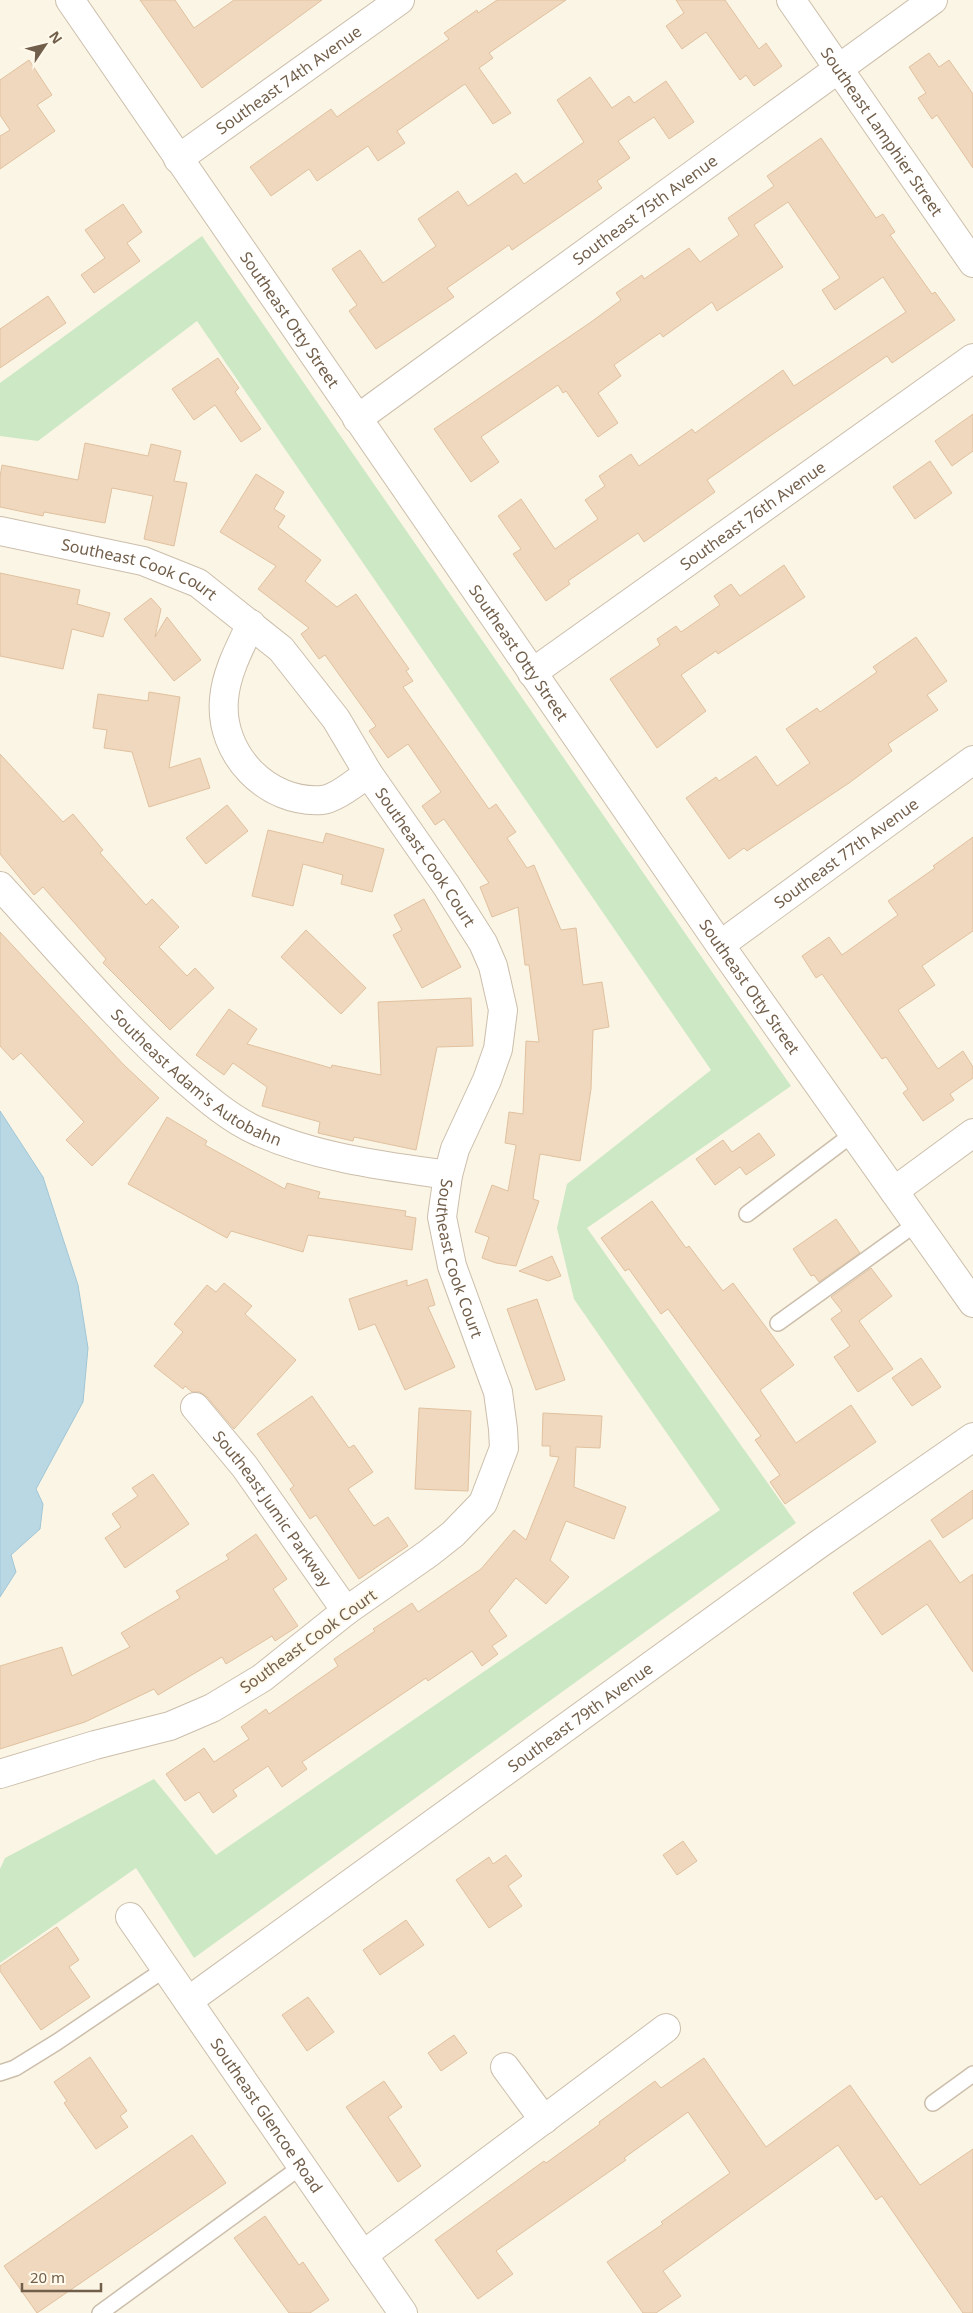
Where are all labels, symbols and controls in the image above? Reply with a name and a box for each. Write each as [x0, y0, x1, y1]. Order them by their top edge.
north arrow [20, 20, 70, 70]
street label: Southeast 74th Avenue [211, 20, 366, 139]
text: N [45, 27, 67, 47]
street label: Southeast Lamphier Street [816, 43, 948, 220]
street label: Southeast 75th Avenue [568, 149, 722, 270]
street label: Southeast Otty Street [235, 247, 345, 392]
street label: Southeast 76th Avenue [675, 456, 830, 575]
street label: Southeast Cook Court [59, 533, 222, 605]
street label: Southeast Otty Street [464, 580, 574, 725]
street label: Southeast Cook Court [370, 783, 481, 931]
street label: Southeast 77th Avenue [769, 793, 923, 913]
street label: Southeast Otty Street [694, 915, 805, 1059]
street label: Southeast Adam's Autobahn [106, 1004, 285, 1151]
street label: Southeast Cook Court [430, 1178, 488, 1341]
street label: Southeast Jumic Parkway [208, 1426, 337, 1592]
street label: Southeast Cook Court [235, 1584, 381, 1698]
street label: Southeast 79th Avenue [503, 1657, 657, 1777]
street label: Southeast Glencoe Road [206, 2034, 328, 2197]
scale bar [22, 2260, 101, 2292]
text: 20 m [30, 2267, 65, 2287]

